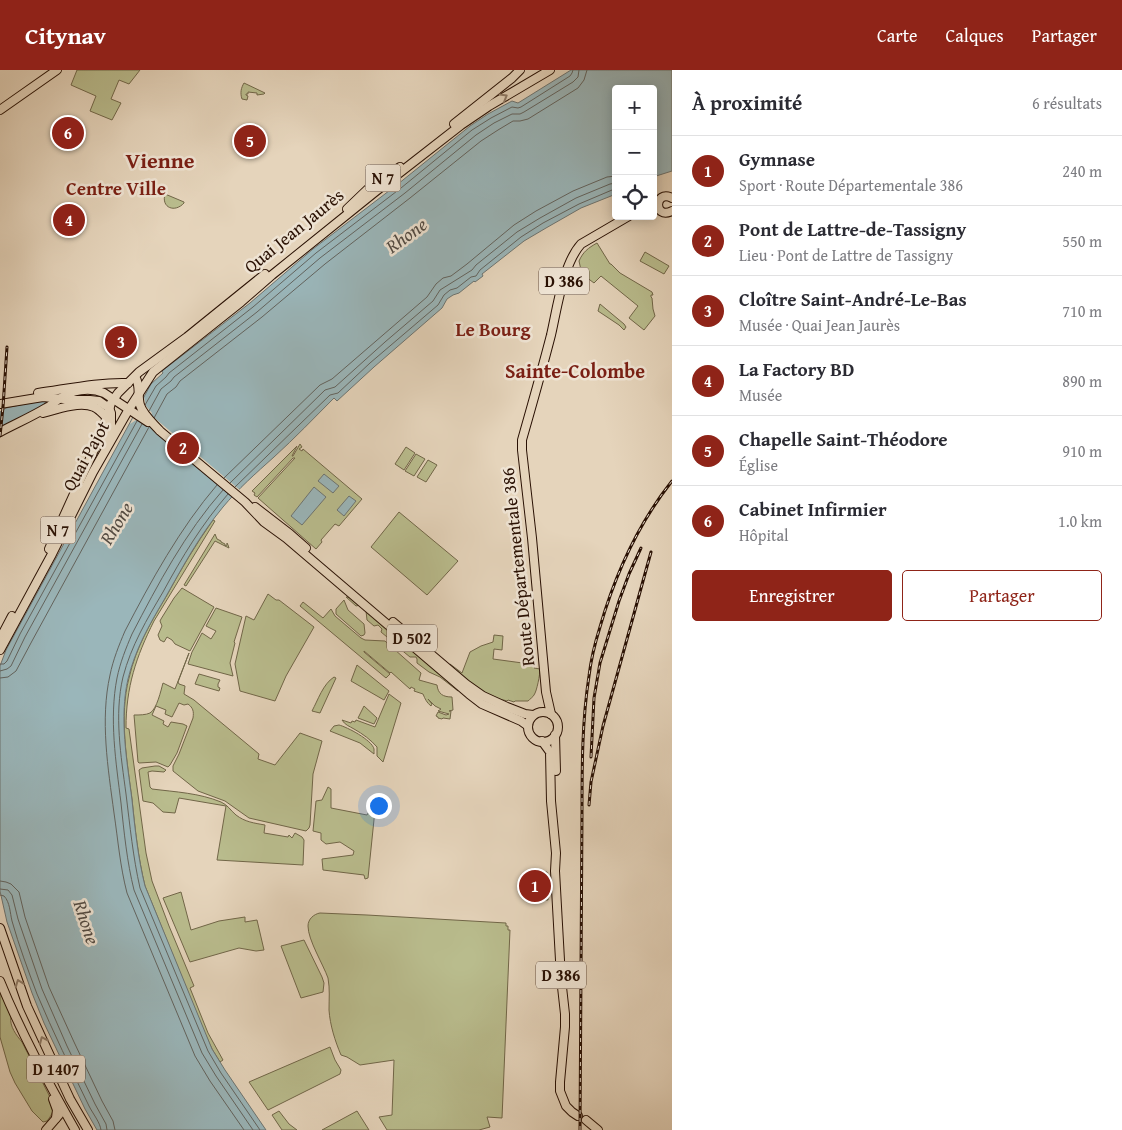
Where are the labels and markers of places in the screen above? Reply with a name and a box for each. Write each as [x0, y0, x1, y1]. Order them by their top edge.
pin: 6 [52, 114, 84, 152]
pin: 5 [234, 122, 266, 160]
pin: 4 [53, 201, 85, 239]
pin: 3 [105, 323, 137, 361]
pin: 2 [167, 429, 199, 467]
pin: 1 [519, 867, 551, 905]

